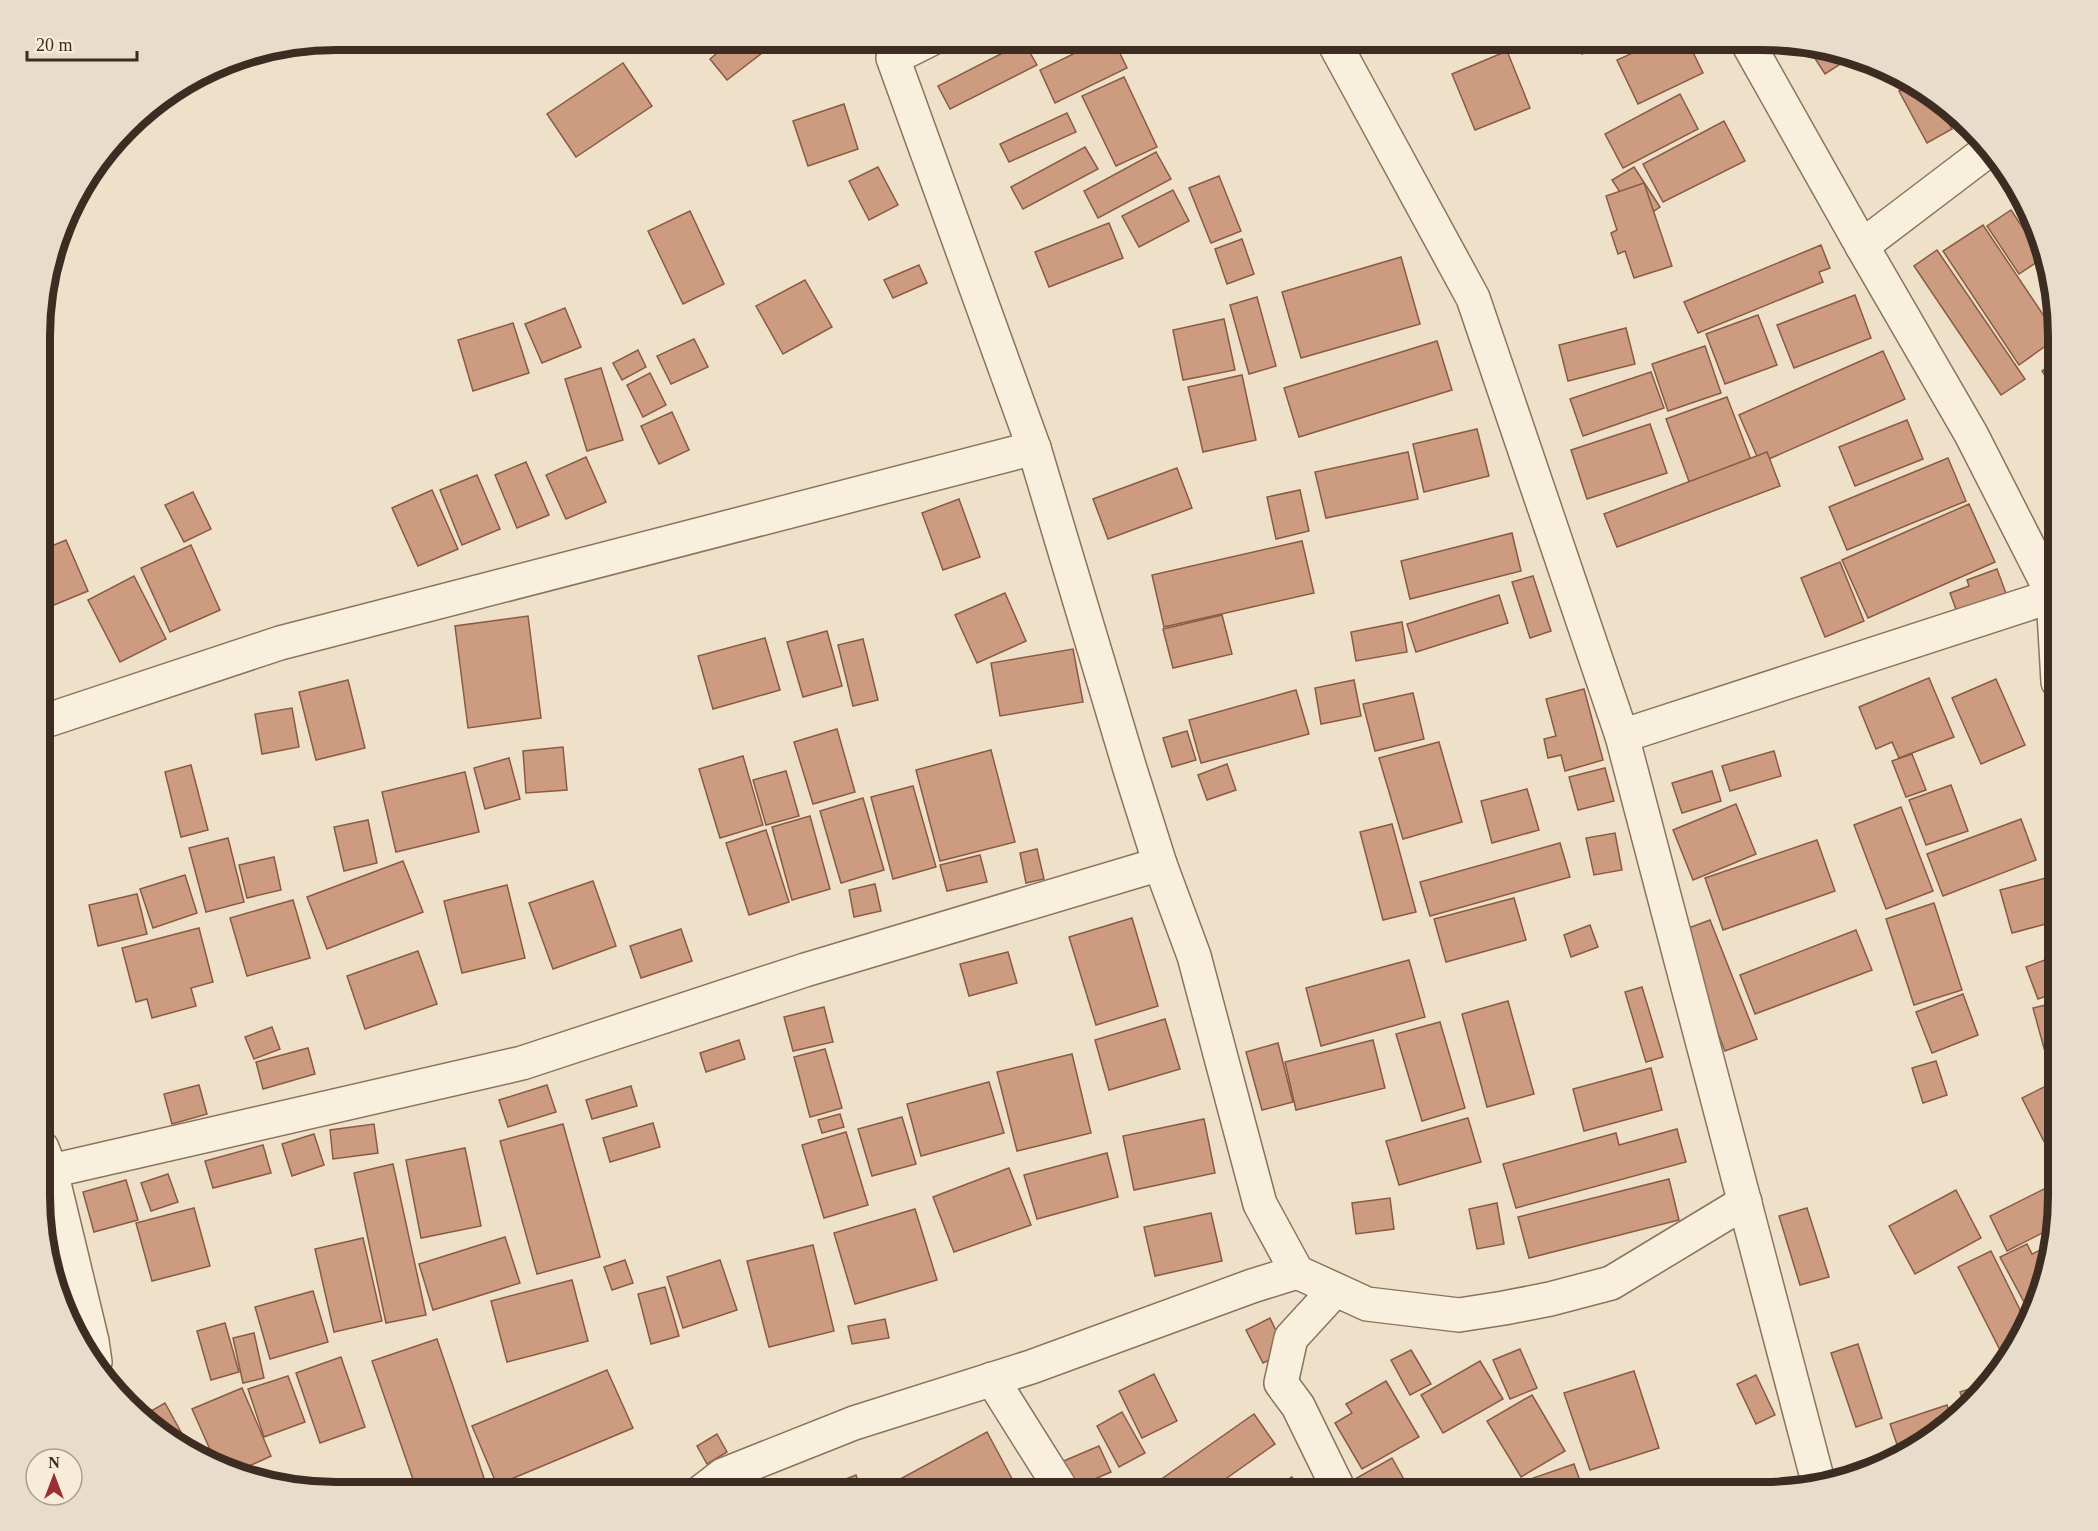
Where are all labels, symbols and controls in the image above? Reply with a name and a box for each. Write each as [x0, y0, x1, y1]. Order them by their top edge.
scale bar [27, 24, 136, 62]
text: 20 m [36, 35, 73, 55]
north arrow [24, 1447, 84, 1507]
text: N [48, 1454, 60, 1471]

